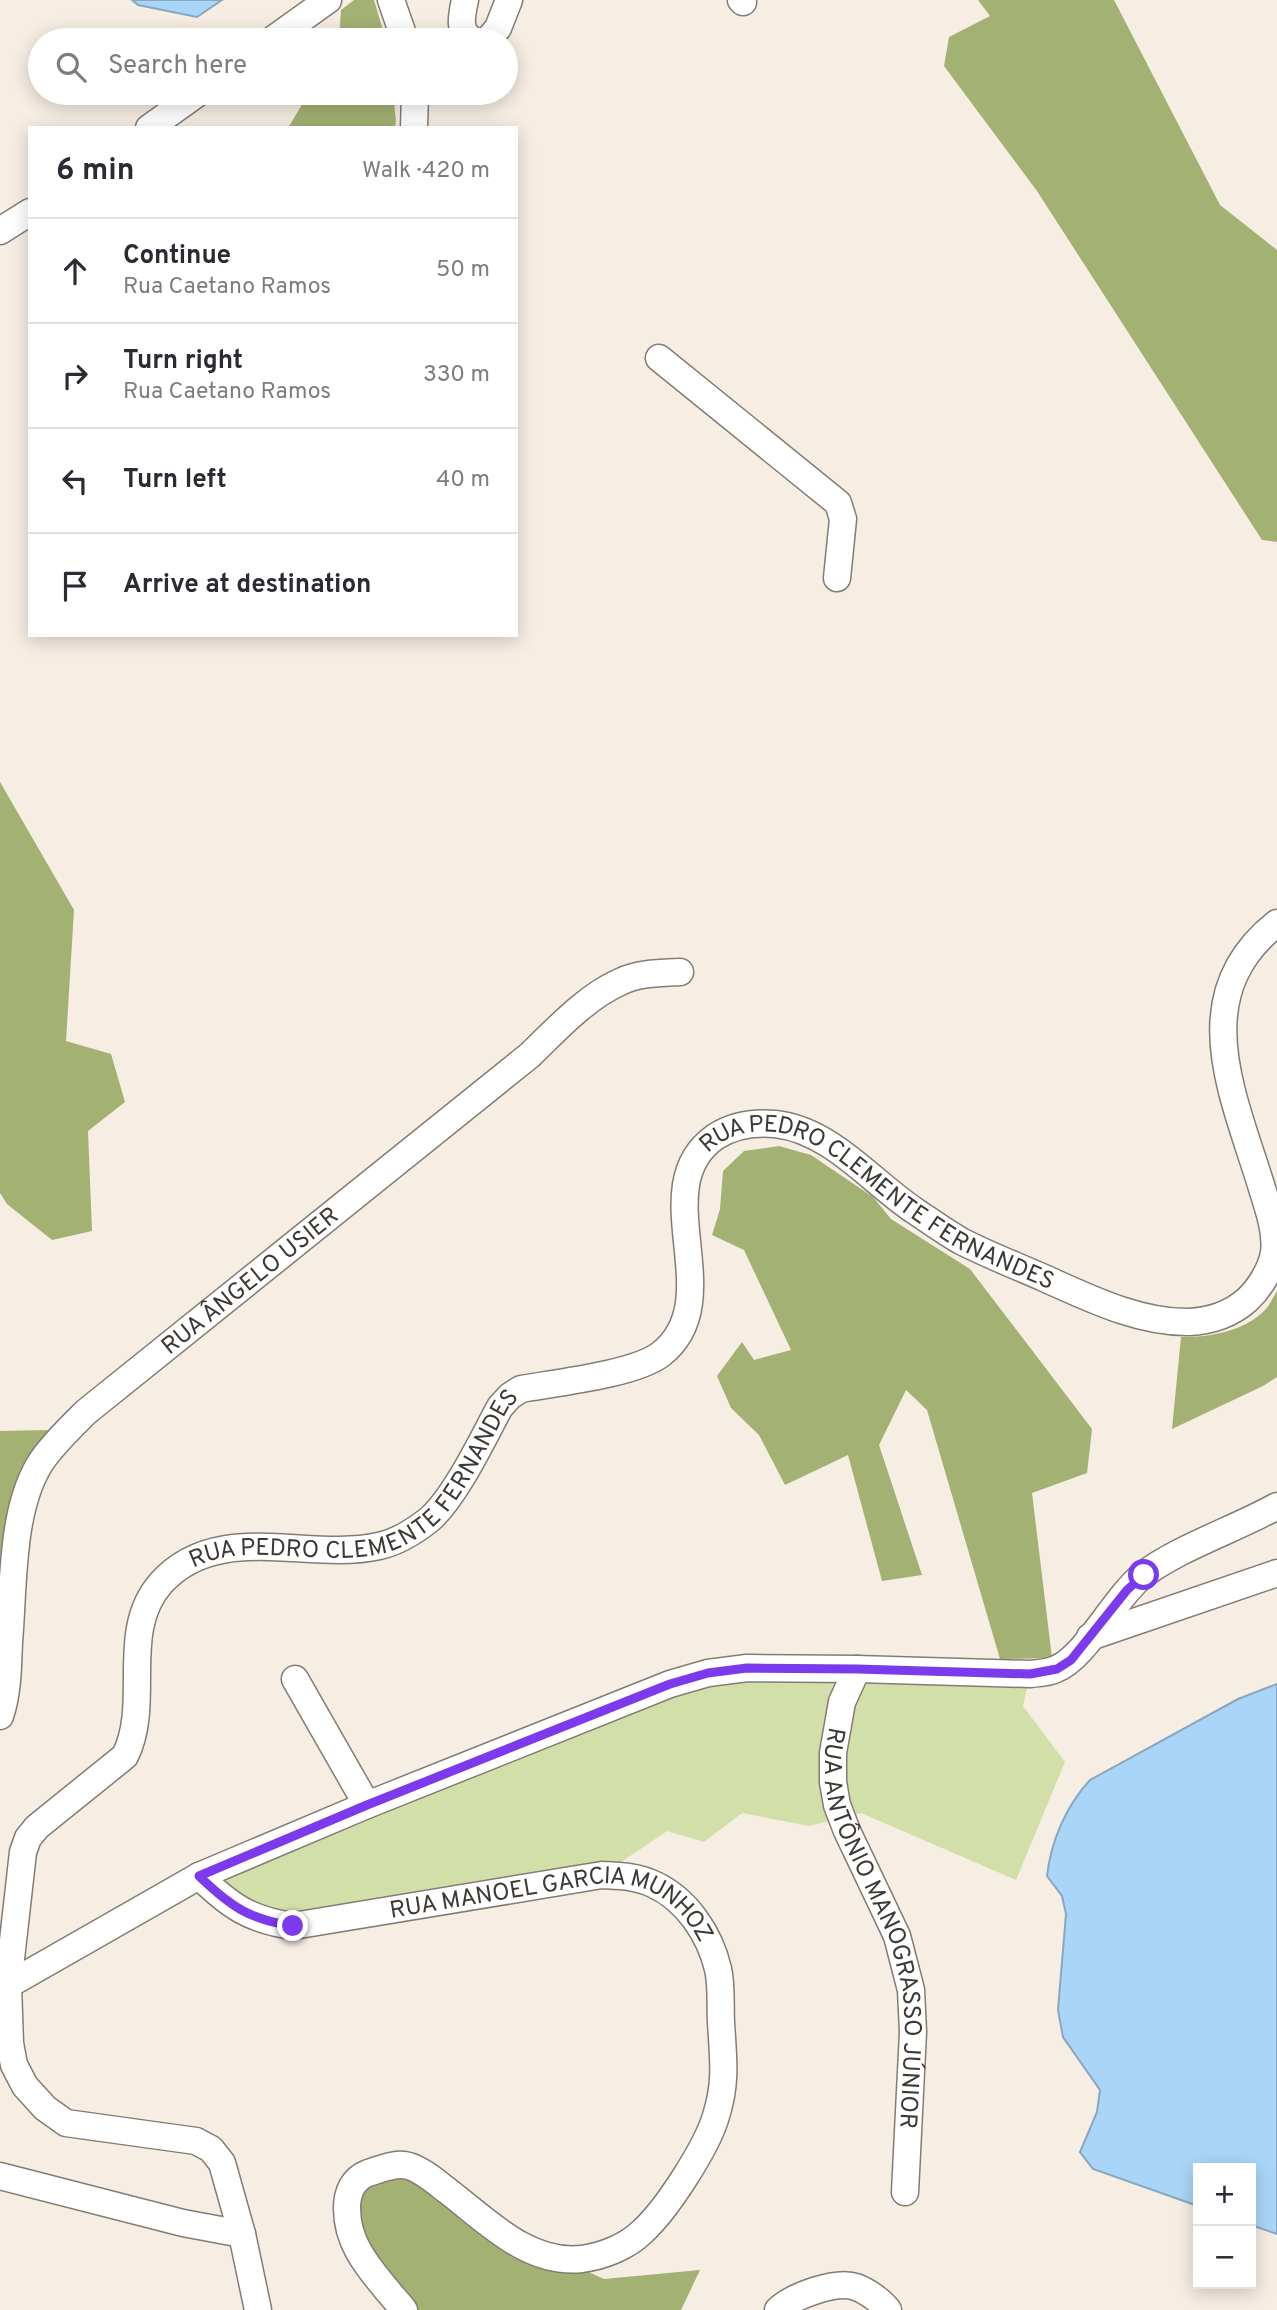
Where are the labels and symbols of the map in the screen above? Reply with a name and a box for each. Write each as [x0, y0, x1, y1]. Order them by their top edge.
street label: RUA PEDRO CLEMENTE FERNANDES [694, 1110, 1059, 1298]
street label: RUA ÂNGELO USIER [156, 1201, 346, 1362]
street label: RUA PEDRO CLEMENTE FERNANDES [185, 1384, 526, 1576]
route start [1128, 1559, 1159, 1590]
street label: RUA ANTÔNIO MANOGRASSO JÚNIOR [815, 1725, 927, 2130]
street label: RUA MANOEL GARCIA MUNHOZ [388, 1862, 719, 1948]
route end [277, 1910, 308, 1941]

